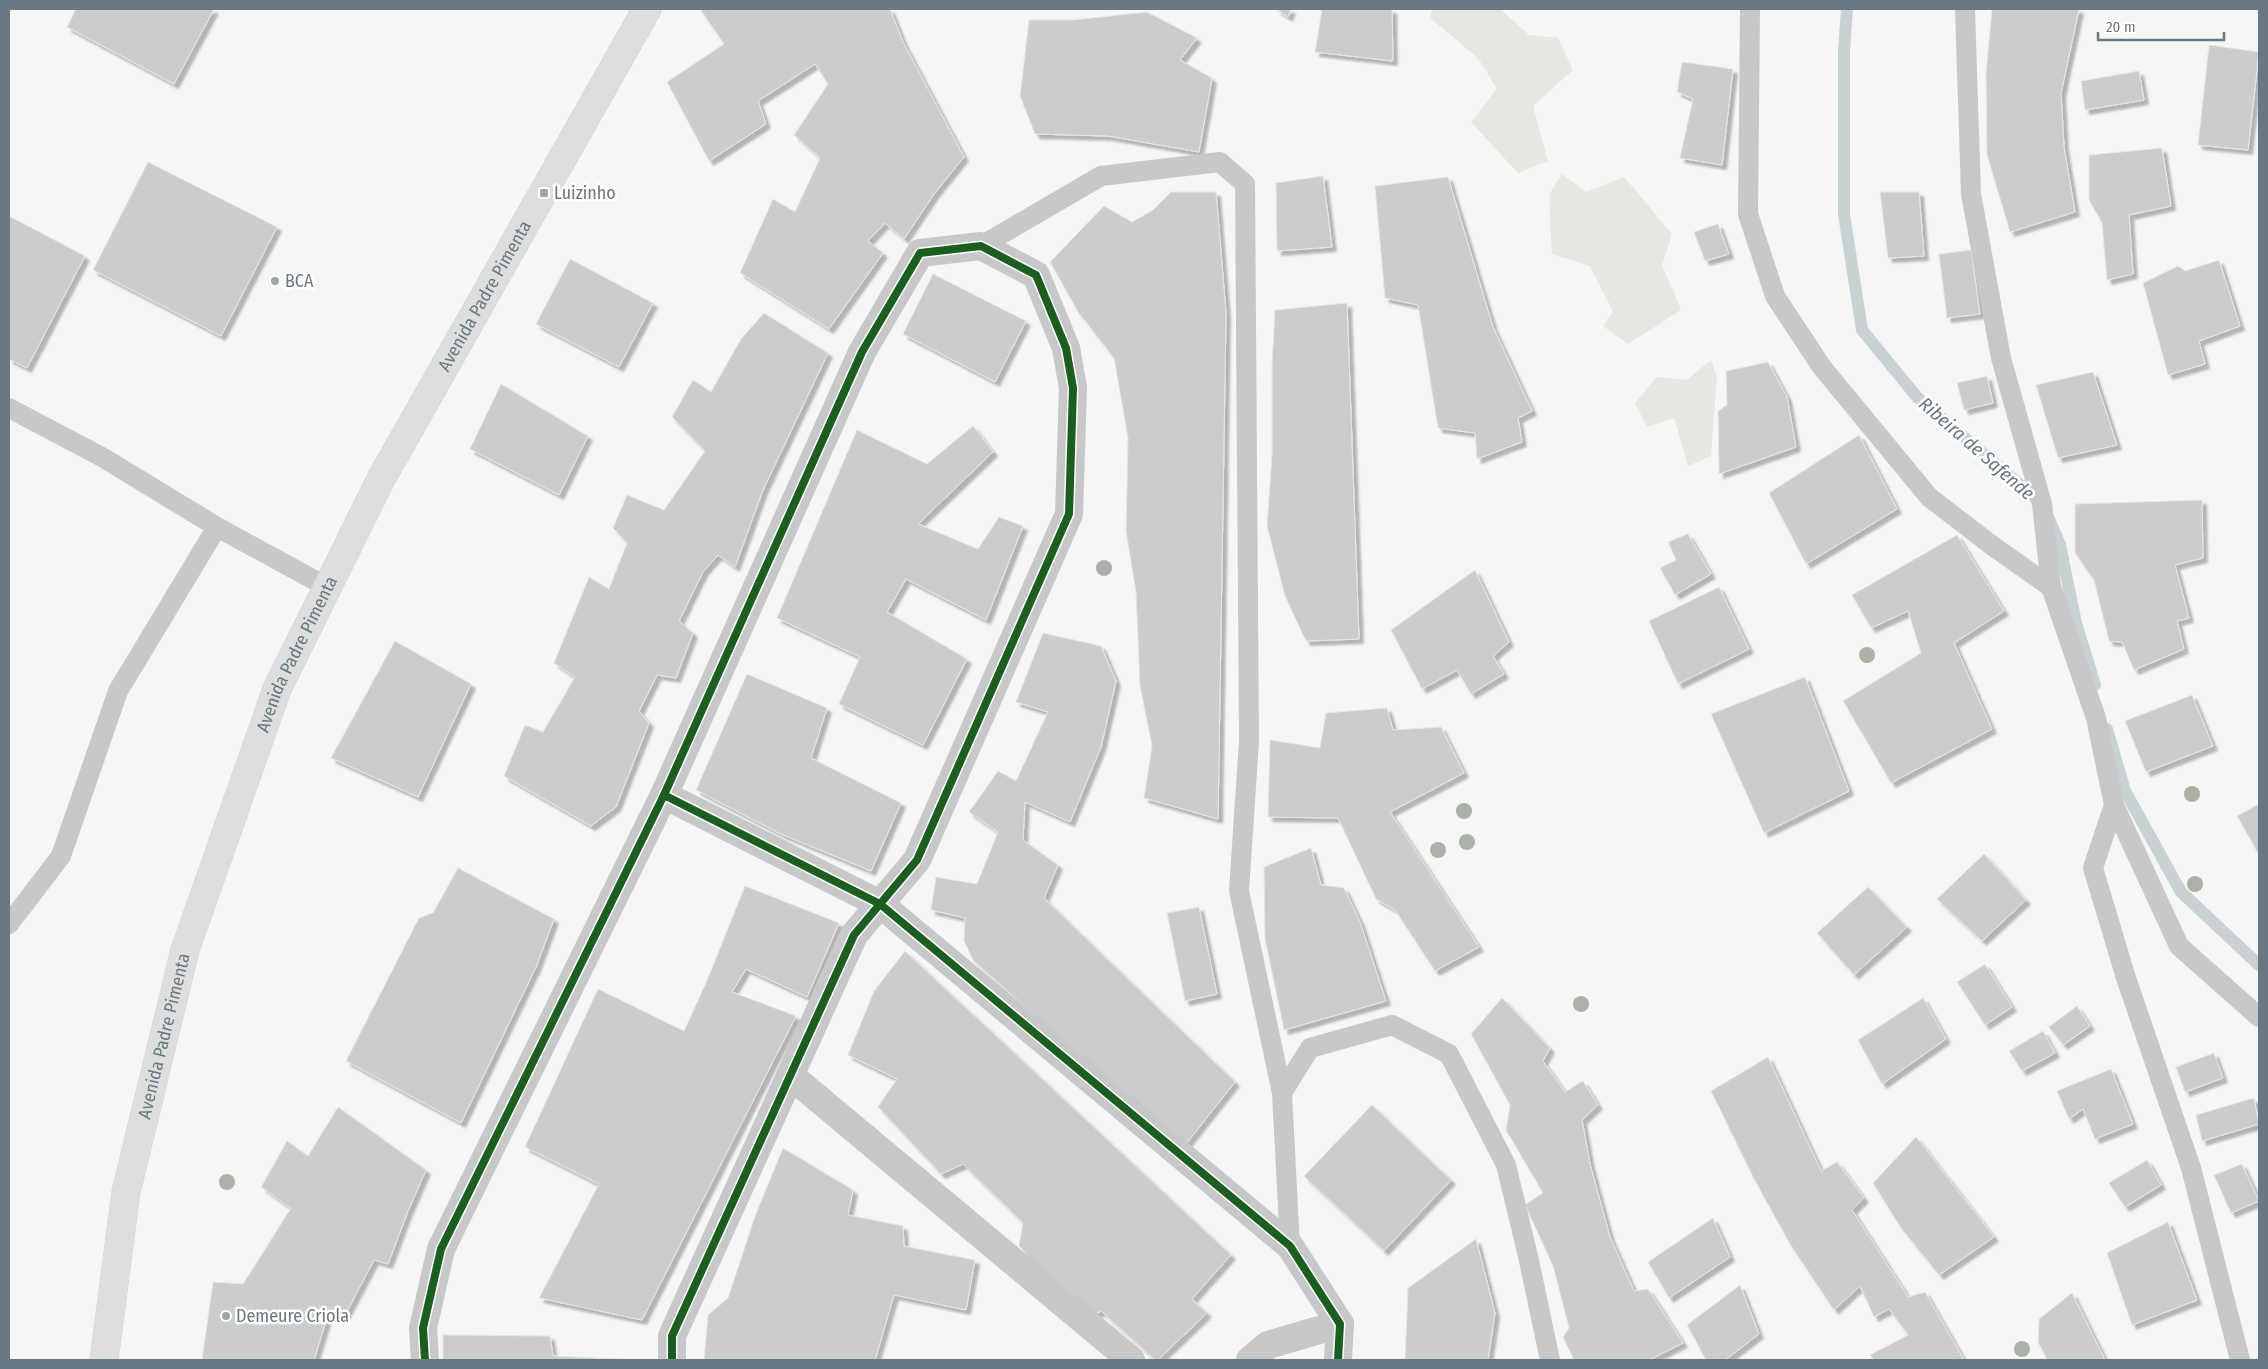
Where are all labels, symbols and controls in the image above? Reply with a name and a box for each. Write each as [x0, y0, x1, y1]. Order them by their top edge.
scale bar [2098, 10, 2224, 42]
text: 20 m [2106, 18, 2136, 36]
place label: Luizinho [554, 182, 616, 204]
marker: Luizinho [538, 187, 550, 199]
street label: Avenida Padre Pimenta [433, 216, 536, 375]
place label: BCA [285, 270, 314, 292]
marker: BCA [269, 275, 281, 287]
water label: Ribeira de Safende [1914, 392, 2039, 505]
street label: Avenida Padre Pimenta [252, 572, 342, 735]
street label: Avenida Padre Pimenta [133, 951, 195, 1121]
place label: Demeure Criola [236, 1305, 349, 1327]
marker: Demeure Criola [220, 1310, 232, 1322]

